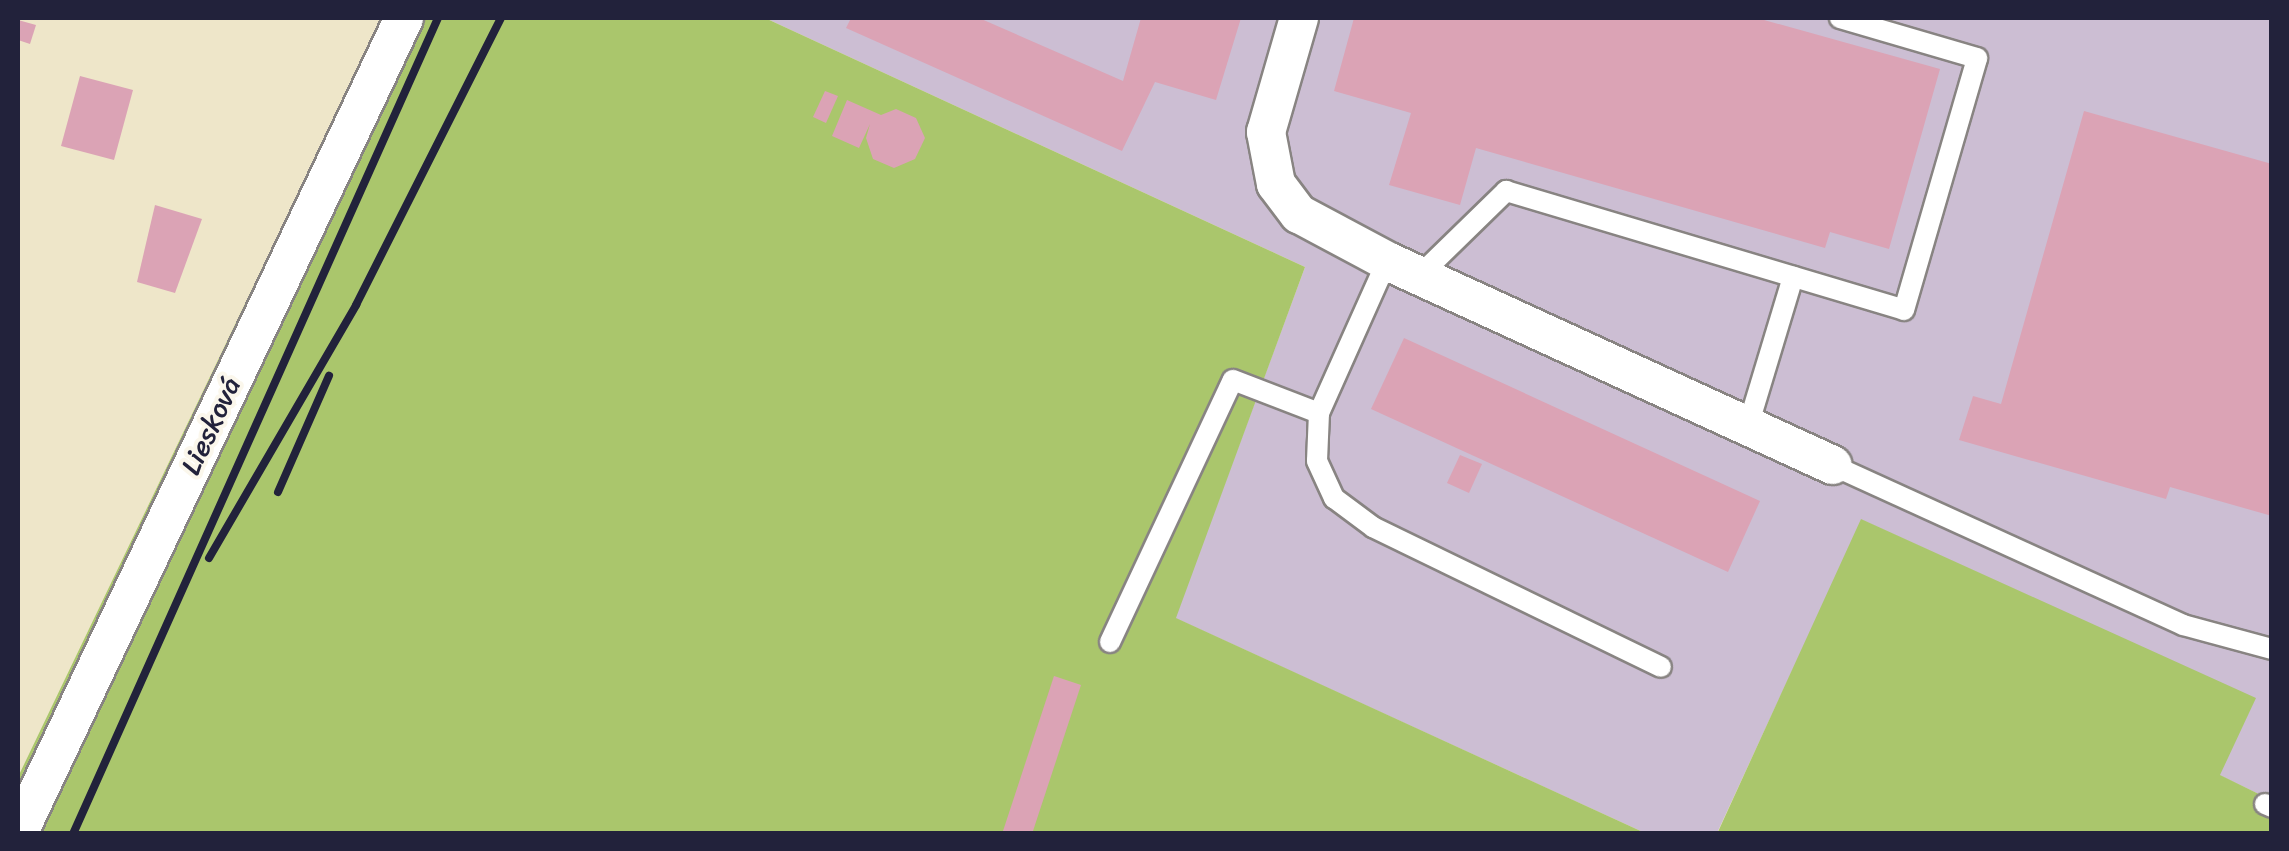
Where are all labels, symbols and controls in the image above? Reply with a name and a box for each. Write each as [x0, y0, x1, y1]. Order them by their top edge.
street label: Liesková [174, 372, 248, 480]

